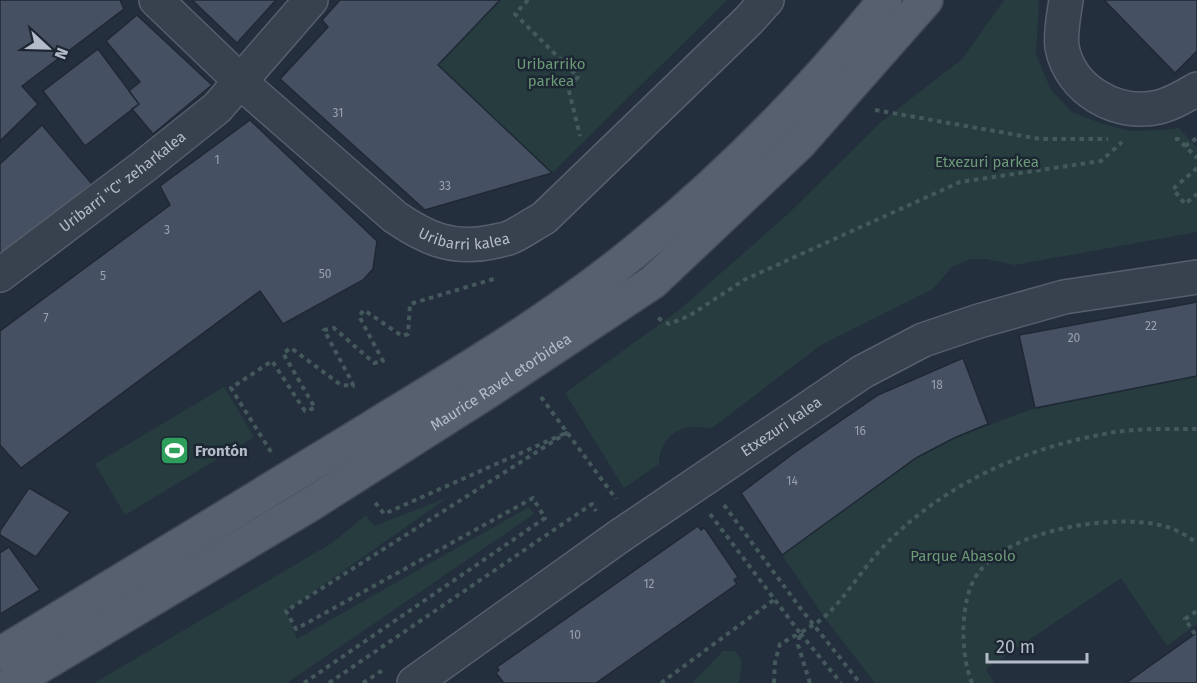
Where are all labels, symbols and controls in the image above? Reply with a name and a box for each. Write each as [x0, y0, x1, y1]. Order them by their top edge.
north arrow [18, 18, 78, 78]
text: N [51, 45, 72, 62]
park label: Uribarriko parkea [517, 55, 586, 90]
house number: 31 [333, 106, 343, 120]
street label: Uribarri "C" zeharkalea [56, 128, 189, 236]
house number: 1 [214, 153, 220, 167]
park label: Etxezuri parkea [935, 153, 1039, 171]
house number: 33 [439, 179, 451, 193]
house number: 3 [164, 223, 170, 237]
street label: Uribarri kalea [416, 224, 512, 254]
house number: 50 [319, 267, 332, 281]
house number: 5 [100, 269, 106, 283]
house number: 7 [43, 311, 49, 325]
house number: 22 [1145, 319, 1157, 333]
street label: Maurice Ravel etorbidea [427, 330, 575, 435]
house number: 20 [1068, 331, 1081, 345]
house number: 18 [931, 378, 943, 392]
street label: Etxezuri kalea [737, 393, 825, 460]
house number: 16 [854, 424, 866, 438]
sports icon: Frontón [158, 435, 190, 467]
place label: Frontón [195, 442, 248, 460]
house number: 14 [786, 474, 798, 488]
park label: Parque Abasolo [910, 547, 1016, 565]
house number: 12 [643, 577, 655, 591]
scale bar [987, 626, 1088, 664]
house number: 10 [569, 628, 581, 642]
text: 20 m [996, 636, 1035, 658]

